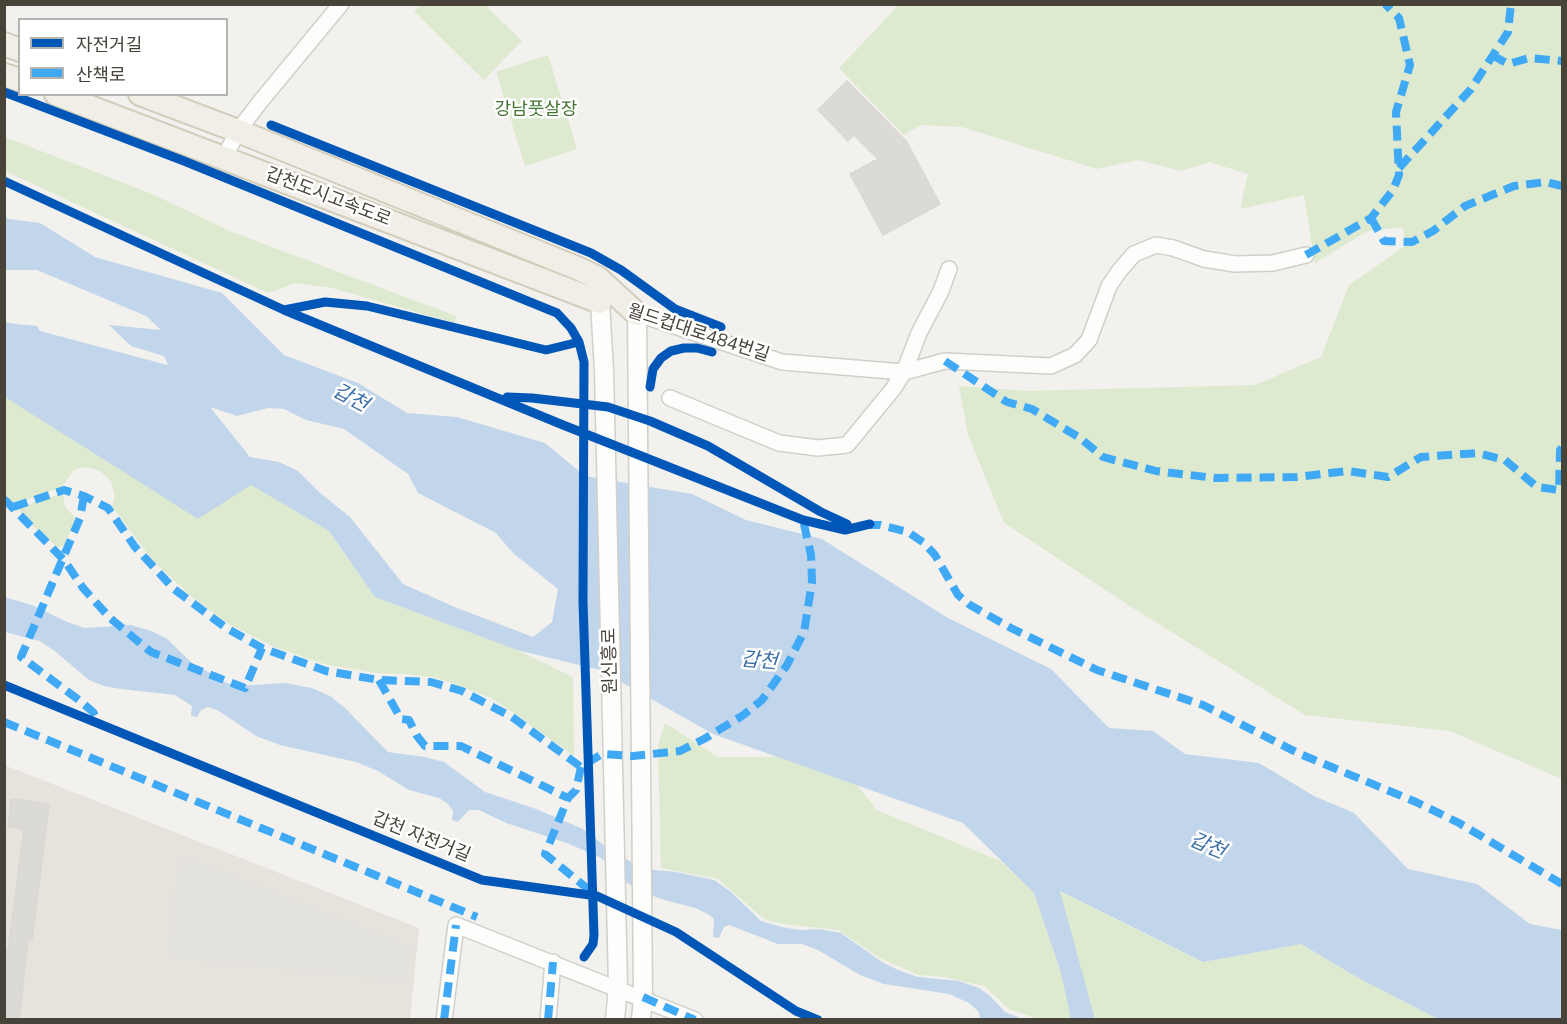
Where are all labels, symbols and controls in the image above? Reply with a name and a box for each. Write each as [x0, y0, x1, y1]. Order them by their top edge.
legend [18, 18, 228, 96]
text: 자전거길 [76, 33, 142, 57]
text: 산책로 [76, 63, 126, 87]
park label: 강남풋살장 [495, 100, 577, 122]
street label: 갑천도시고속도로 [262, 164, 394, 232]
street label: 월드컵대로484번길 [624, 301, 772, 367]
water label: 갑천 [328, 380, 372, 418]
street label: 원신흥로 [600, 628, 622, 694]
water label: 갑천 [740, 648, 778, 676]
street label: 갑천 자전거길 [369, 809, 473, 867]
water label: 갑천 [1185, 829, 1229, 865]

